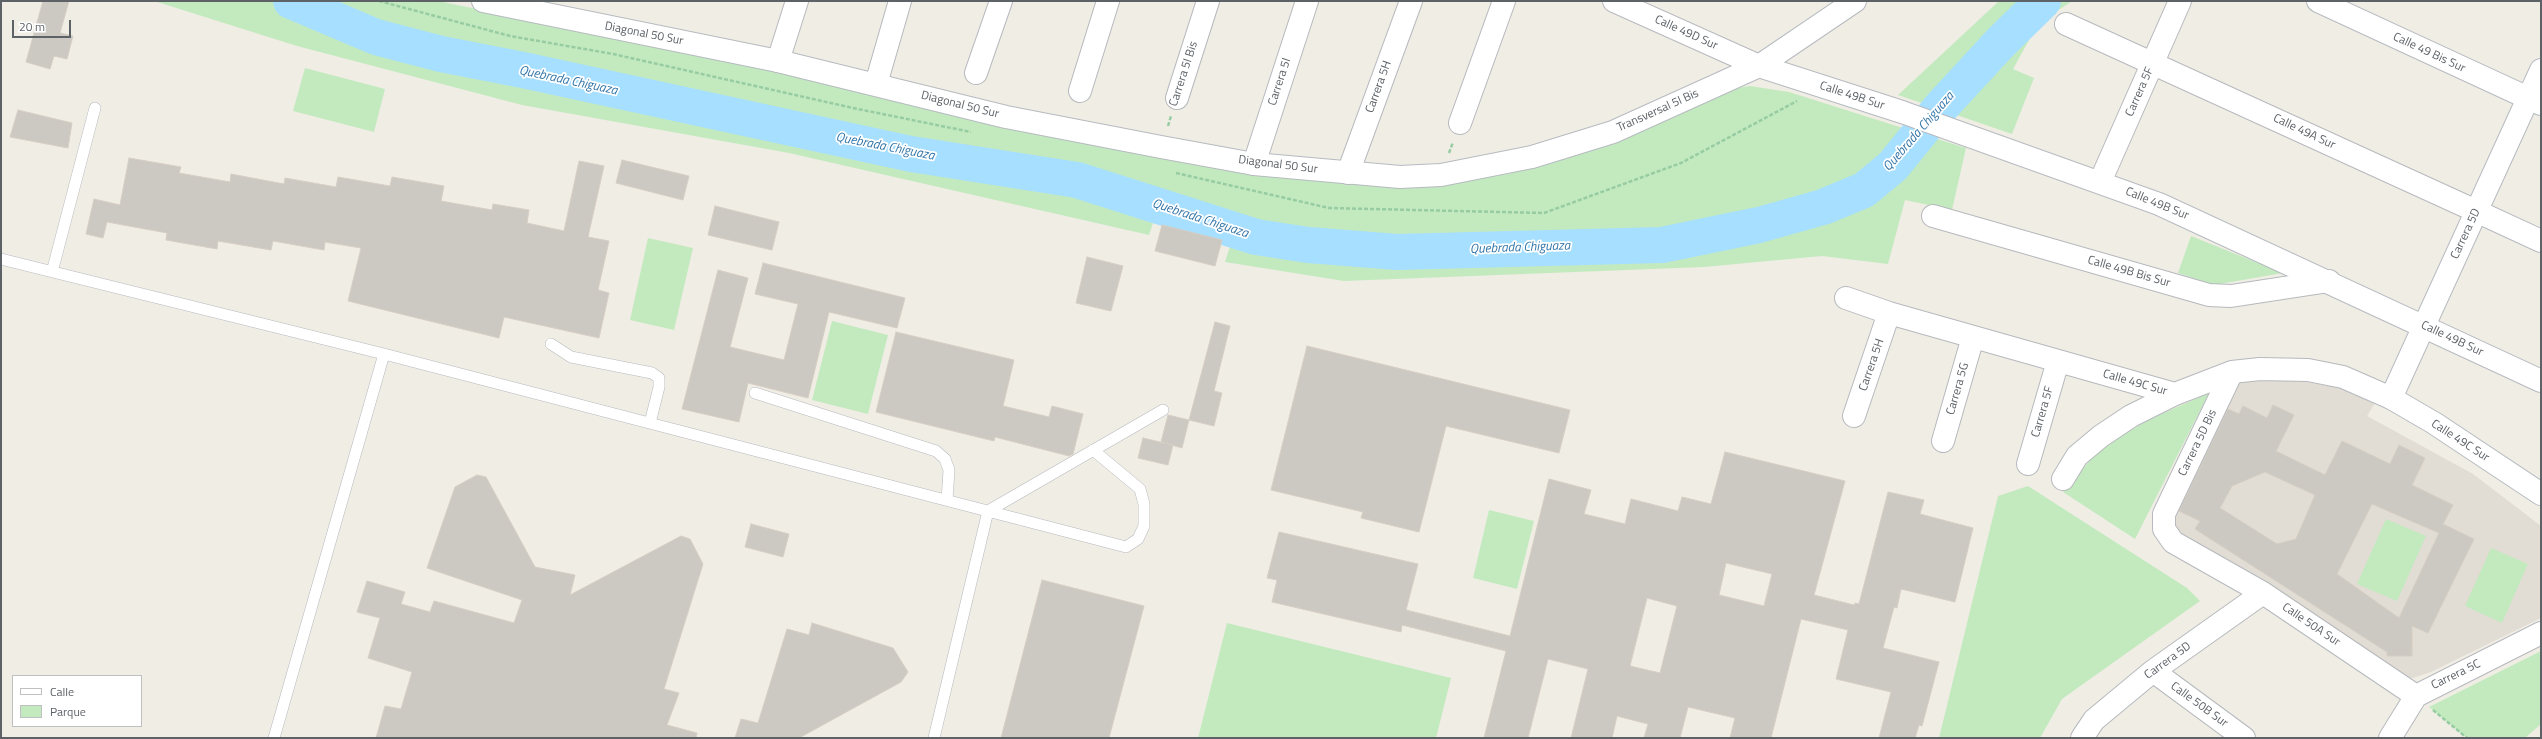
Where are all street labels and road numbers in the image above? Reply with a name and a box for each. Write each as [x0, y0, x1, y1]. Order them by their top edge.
street label: Calle 49D Sur [1652, 13, 1720, 53]
street label: Diagonal 50 Sur [603, 19, 685, 49]
street label: Calle 49 Bis Sur [2391, 30, 2467, 76]
street label: Carrera 5I Bis [1167, 40, 1201, 108]
street label: Carrera 5I [1266, 56, 1294, 108]
street label: Carrera 5H [1363, 59, 1395, 115]
street label: Carrera 5F [2123, 65, 2157, 119]
street label: Calle 49B Sur [1818, 79, 1886, 113]
street label: Transversal 5I Bis [1615, 86, 1701, 136]
street label: Diagonal 50 Sur [920, 88, 1000, 122]
street label: Calle 49A Sur [2271, 111, 2337, 153]
street label: Diagonal 50 Sur [1237, 153, 1319, 177]
street label: Calle 49B Sur [2123, 185, 2191, 223]
street label: Carrera 5D [2448, 206, 2484, 262]
street label: Calle 49B Bis Sur [2086, 253, 2172, 291]
street label: Calle 49B Sur [2418, 318, 2486, 360]
street label: Carrera 5H [1856, 337, 1888, 393]
street label: Carrera 5G [1944, 361, 1972, 417]
street label: Calle 49C Sur [2101, 367, 2169, 399]
street label: Carrera 5F [2029, 385, 2057, 439]
street label: Carrera 5D Bis [2176, 407, 2220, 479]
street label: Calle 49C Sur [2428, 417, 2492, 465]
street label: Calle 50A Sur [2279, 600, 2343, 650]
street label: Carrera 5D [2142, 639, 2194, 683]
street label: Carrera 5C [2429, 657, 2483, 693]
street label: Calle 50B Sur [2168, 679, 2230, 731]

